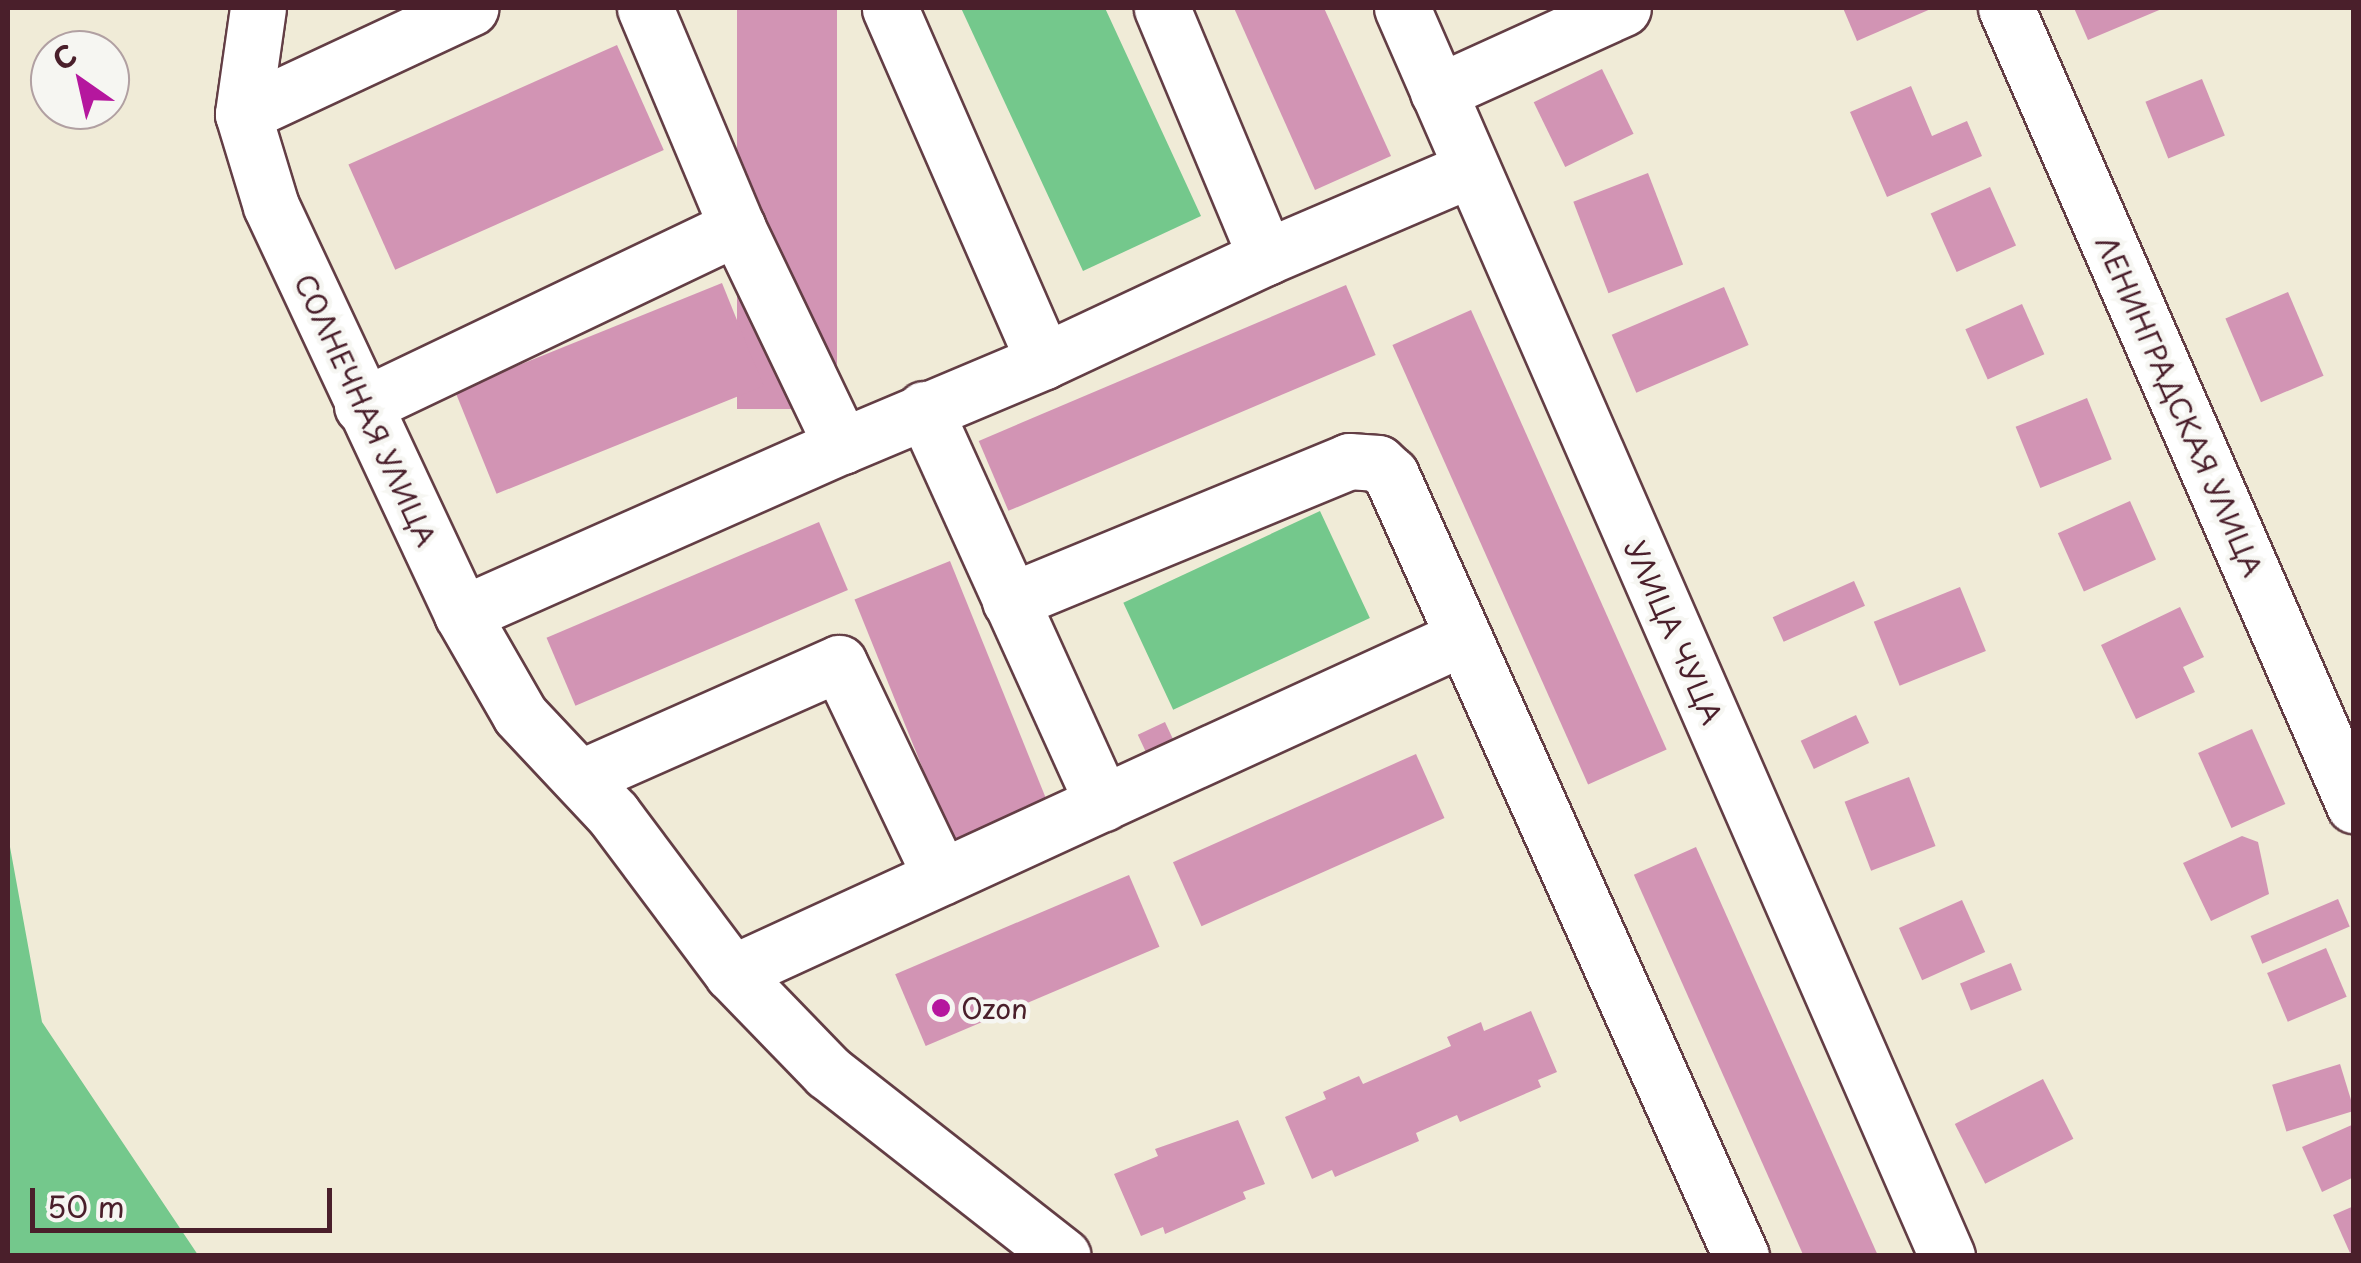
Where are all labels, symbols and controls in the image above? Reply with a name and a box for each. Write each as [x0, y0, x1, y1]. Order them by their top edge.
north arrow [30, 30, 130, 130]
text: С [43, 33, 85, 80]
street label: ЛЕНИНГРАДСКАЯ УЛИЦА [2090, 230, 2270, 582]
street label: СОЛНЕЧНАЯ УЛИЦА [288, 269, 444, 551]
street label: УЛИЦА ЧУЦА [1618, 534, 1730, 730]
place label: Ozon [961, 991, 1028, 1025]
marker: Ozon [930, 997, 952, 1019]
scale bar [35, 1168, 338, 1230]
text: 50 m [47, 1183, 125, 1228]

